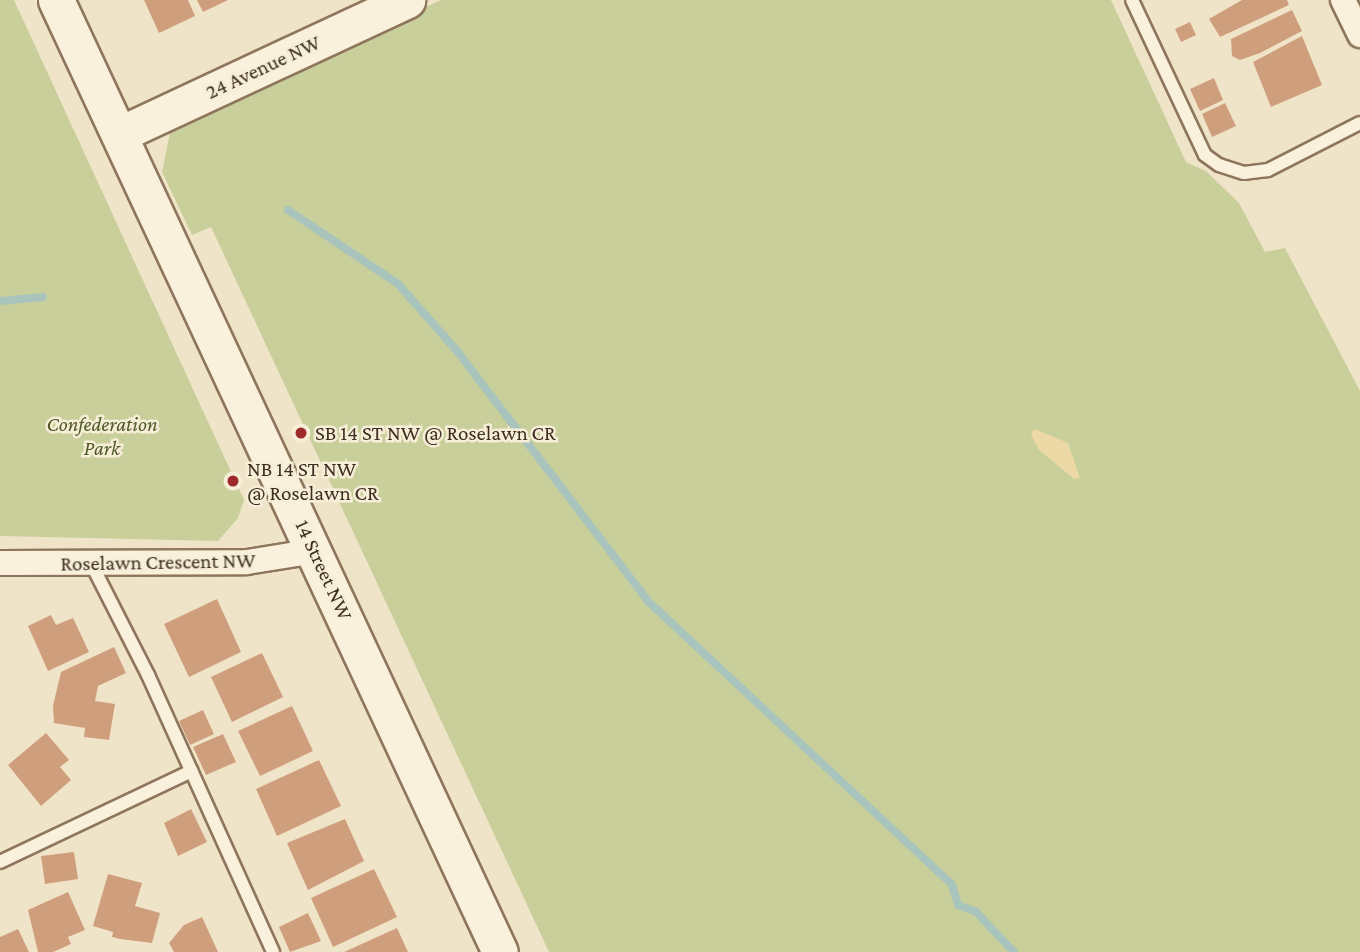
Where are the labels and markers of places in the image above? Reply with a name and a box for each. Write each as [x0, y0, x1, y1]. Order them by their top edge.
place label: SB 14 ST NW @ Roselawn CR [315, 420, 556, 446]
marker: SB 14 ST NW @ Roselawn CR [293, 425, 309, 441]
place label: NB 14 ST NW @ Roselawn CR [247, 456, 379, 506]
marker: NB 14 ST NW @ Roselawn CR [225, 473, 241, 489]

